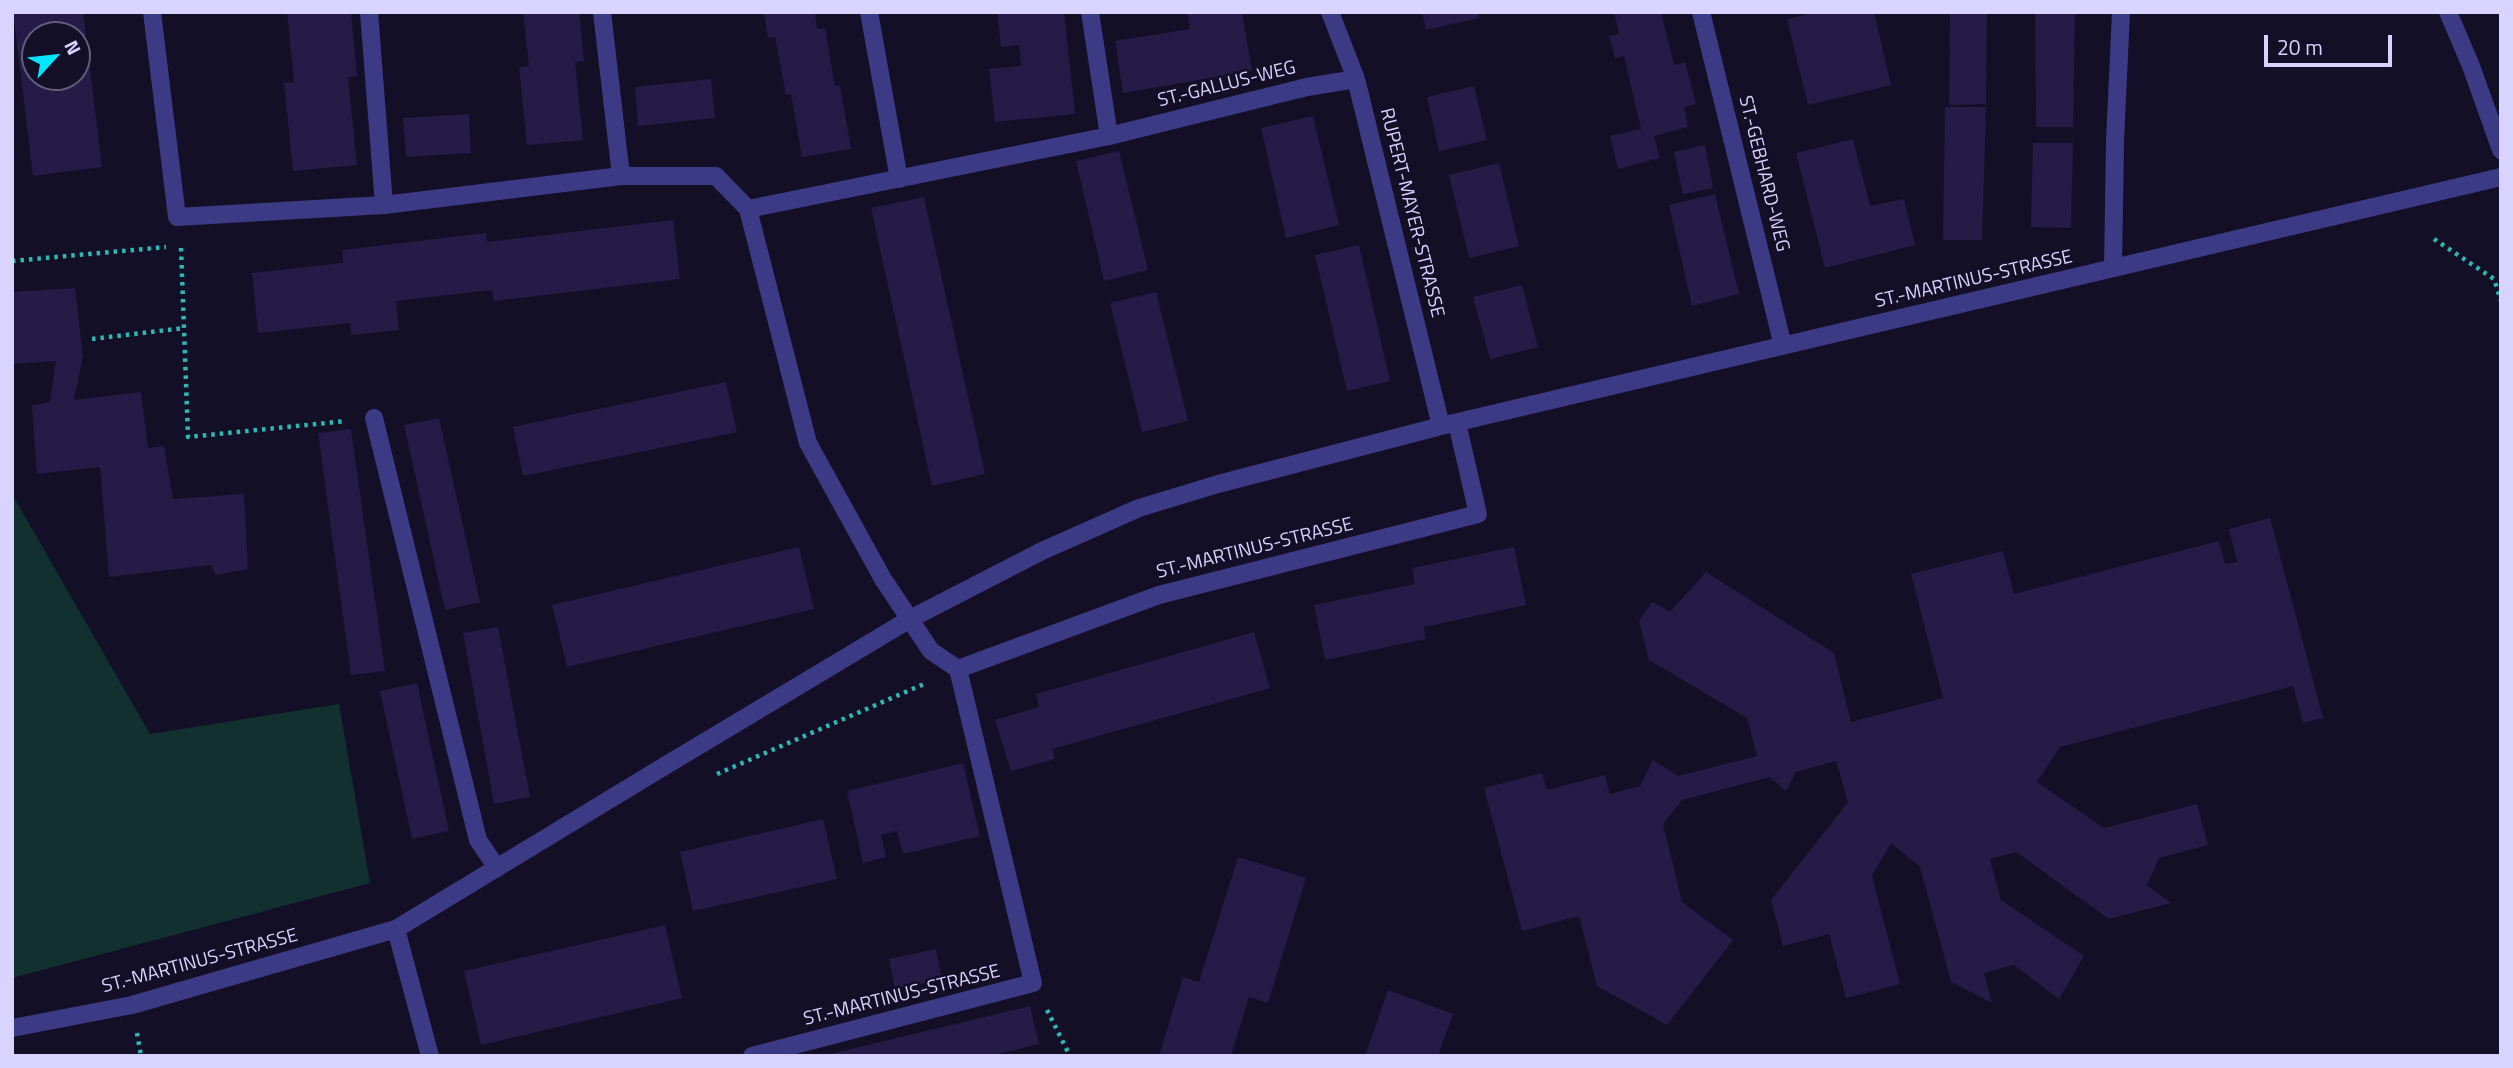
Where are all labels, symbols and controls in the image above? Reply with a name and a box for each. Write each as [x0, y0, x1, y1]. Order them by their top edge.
north arrow [21, 21, 91, 91]
scale bar [2268, 21, 2396, 65]
text: 20 m [2277, 31, 2323, 63]
text: N [57, 35, 89, 60]
street label: ST.-GALLUS-WEG [1156, 57, 1298, 113]
street label: ST.-GEBHARD-WEG [1733, 94, 1793, 254]
street label: RUPERT-MAYER-STRASSE [1374, 106, 1448, 320]
street label: ST.-MARTINUS-STRASSE [1873, 246, 2075, 314]
street label: ST.-MARTINUS-STRASSE [1154, 514, 1356, 584]
street label: ST.-MARTINUS-STRASSE [100, 925, 300, 999]
street label: ST.-MARTINUS-STRASSE [801, 961, 1003, 1031]

